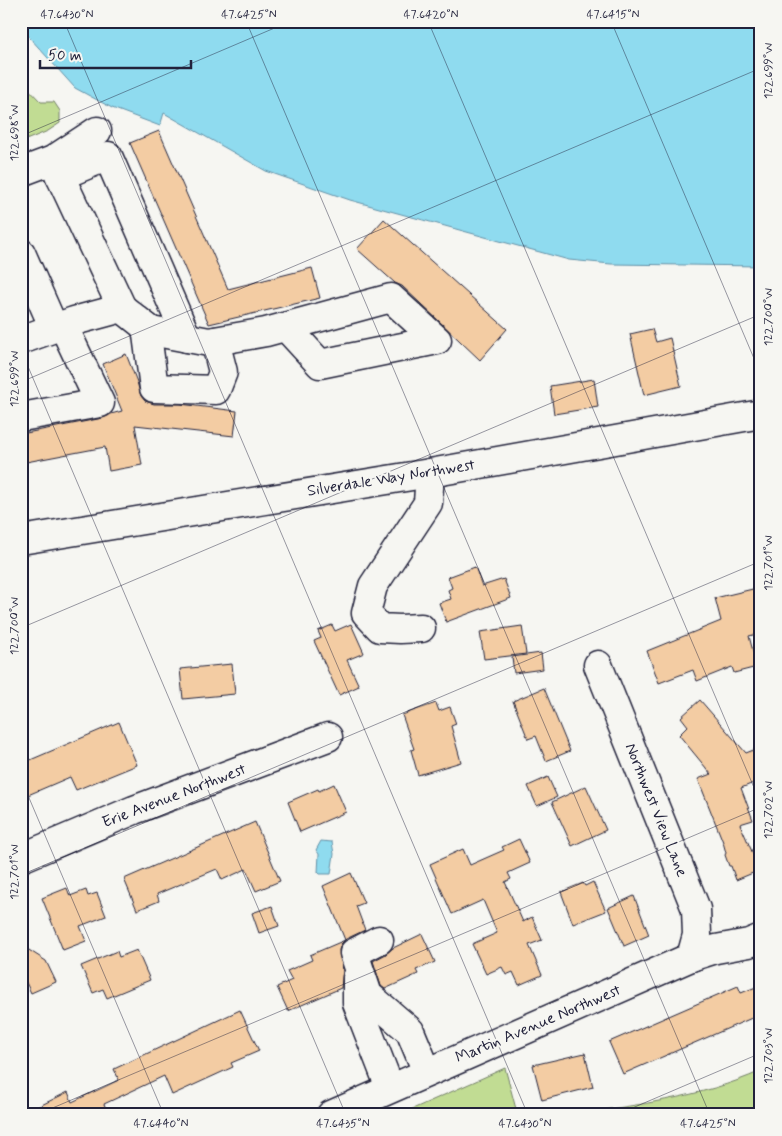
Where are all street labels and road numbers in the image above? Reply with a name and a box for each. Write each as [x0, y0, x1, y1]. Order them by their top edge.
street label: Silverdale Way Northwest [306, 454, 476, 502]
street label: Northwest View Lane [620, 740, 692, 880]
street label: Erie Avenue Northwest [99, 759, 249, 833]
street label: Martin Avenue Northwest [452, 980, 624, 1068]

